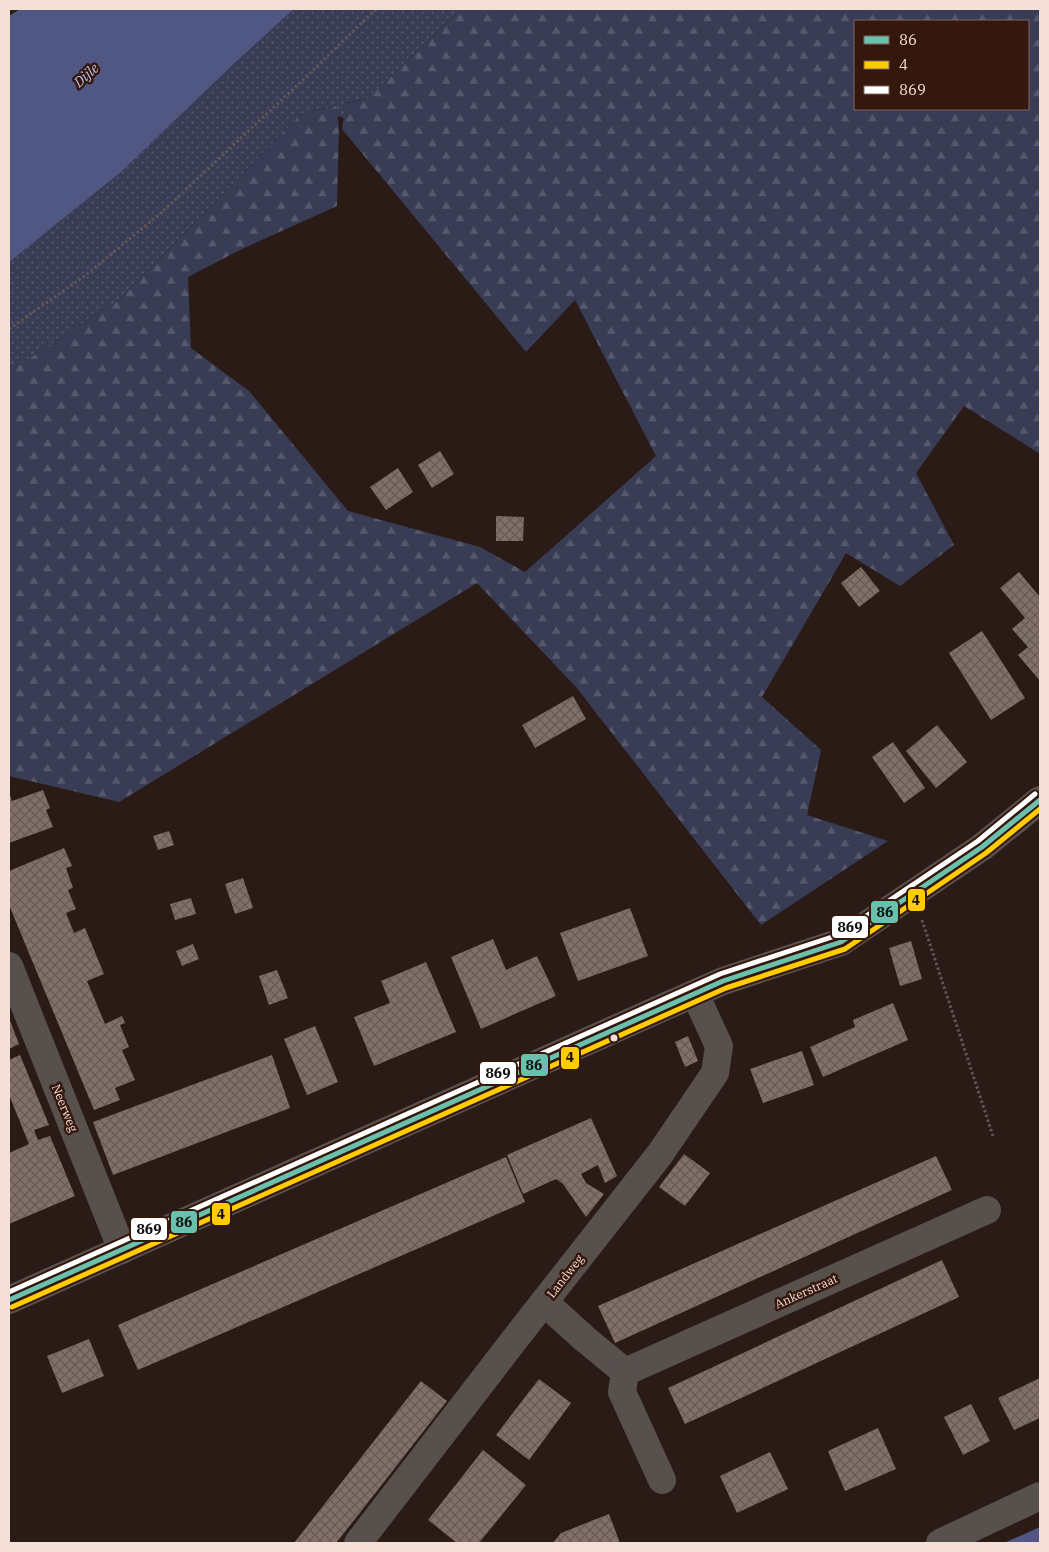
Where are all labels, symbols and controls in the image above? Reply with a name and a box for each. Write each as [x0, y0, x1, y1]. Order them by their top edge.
legend [854, 20, 1029, 110]
text: 86 [899, 30, 917, 49]
text: 4 [899, 55, 908, 74]
water label: Dijle [69, 59, 103, 92]
text: 869 [899, 80, 926, 99]
line badge: 4 [907, 888, 926, 912]
text: 4 [912, 891, 920, 909]
line badge: 86 [870, 900, 899, 924]
text: 86 [877, 903, 893, 921]
line badge: 869 [831, 915, 869, 939]
text: 869 [837, 918, 863, 936]
unlabelled marker [609, 1033, 619, 1043]
line badge: 4 [560, 1046, 580, 1070]
text: 4 [566, 1048, 574, 1066]
line badge: 86 [520, 1053, 549, 1077]
text: 86 [526, 1056, 542, 1074]
line badge: 869 [479, 1061, 517, 1085]
text: 869 [485, 1064, 511, 1082]
street label: Neerweg [49, 1082, 81, 1134]
line badge: 4 [211, 1202, 231, 1226]
text: 4 [217, 1205, 225, 1223]
line badge: 86 [170, 1210, 198, 1234]
text: 86 [176, 1213, 192, 1231]
line badge: 869 [130, 1217, 168, 1241]
text: 869 [136, 1220, 162, 1238]
street label: Landweg [543, 1251, 587, 1301]
street label: Ankerstraat [772, 1271, 840, 1311]

